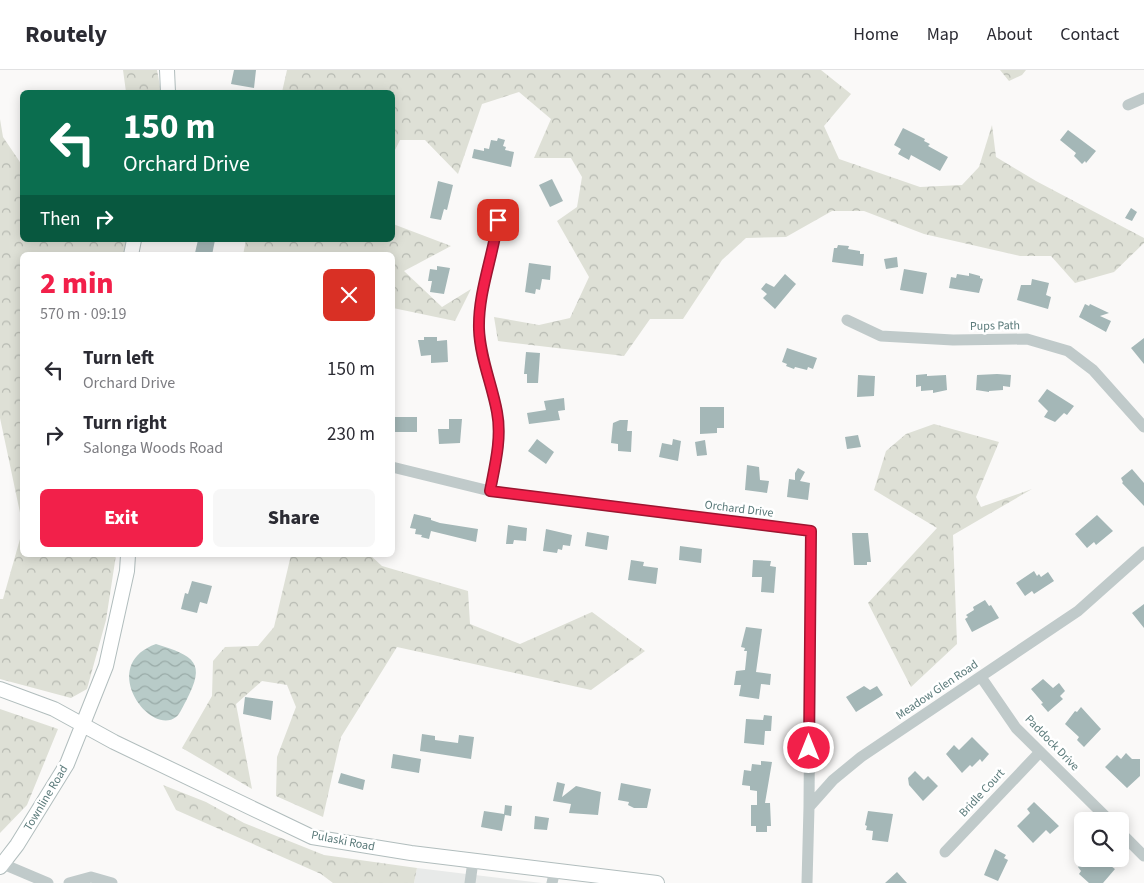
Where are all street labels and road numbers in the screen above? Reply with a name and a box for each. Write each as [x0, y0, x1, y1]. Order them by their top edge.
street label: Pups Path [970, 317, 1020, 335]
street label: Orchard Drive [704, 496, 774, 522]
street label: Meadow Glen Road [893, 656, 981, 724]
street label: Paddock Drive [1021, 711, 1083, 775]
street label: Townline Road [20, 762, 72, 834]
street label: Bridle Court [955, 765, 1009, 821]
street label: Pulaski Road [310, 827, 376, 855]

